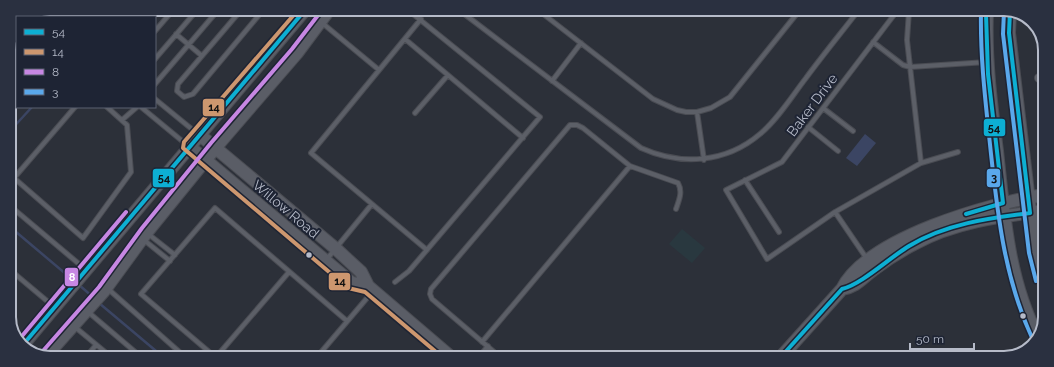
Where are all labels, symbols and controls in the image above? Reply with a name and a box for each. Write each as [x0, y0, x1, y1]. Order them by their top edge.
legend [16, 16, 156, 108]
text: 54 [52, 25, 66, 39]
text: 14 [52, 45, 64, 59]
text: 8 [52, 65, 59, 79]
street label: Baker Drive [783, 71, 841, 139]
text: 3 [52, 85, 58, 99]
line badge: 14 [202, 98, 225, 117]
text: 14 [208, 101, 220, 114]
line badge: 54 [983, 118, 1006, 137]
text: 54 [988, 122, 1000, 135]
line badge: 54 [152, 168, 175, 188]
line badge: 3 [986, 168, 1001, 188]
text: 54 [158, 172, 170, 185]
text: 3 [991, 172, 997, 185]
street label: Willow Road [250, 177, 322, 241]
unlabelled marker [304, 250, 314, 260]
line badge: 8 [64, 267, 79, 287]
text: 8 [69, 271, 76, 284]
line badge: 14 [328, 272, 351, 291]
text: 14 [334, 275, 346, 288]
unlabelled marker [1018, 311, 1028, 321]
scale bar [910, 325, 974, 351]
text: 50 m [916, 332, 944, 346]

